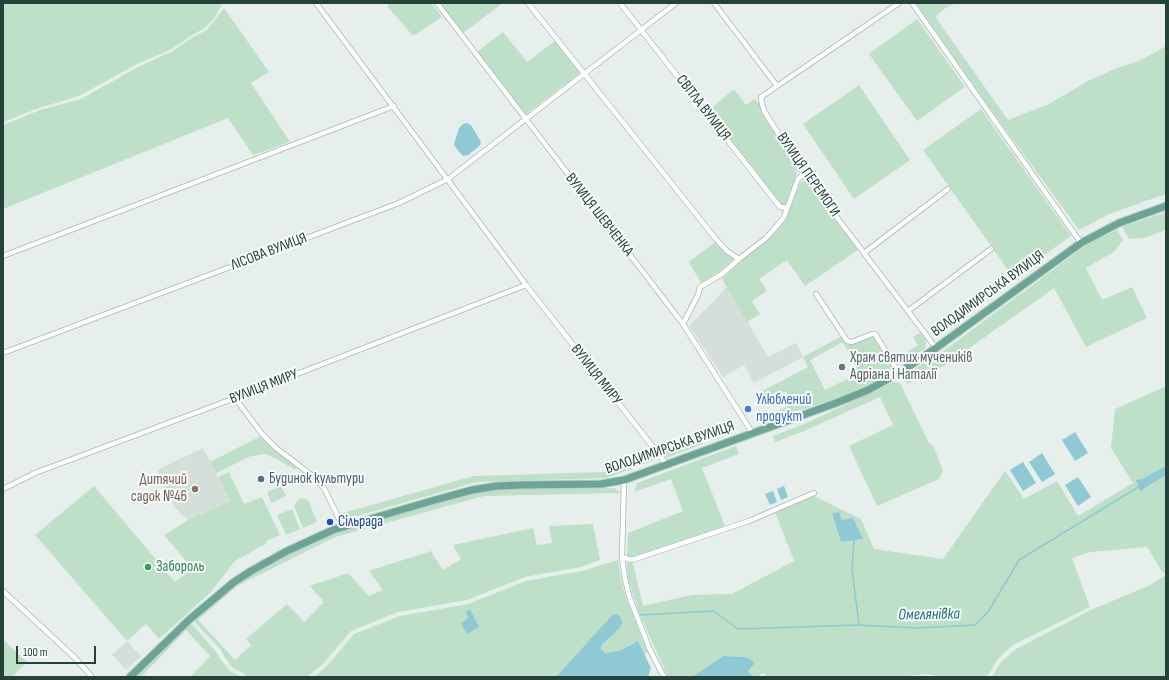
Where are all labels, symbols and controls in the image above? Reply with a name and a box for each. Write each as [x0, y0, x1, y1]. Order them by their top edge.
street label: СВІТЛА ВУЛИЦЯ [672, 72, 734, 144]
street label: ВУЛИЦЯ ПЕРЕМОГИ [772, 129, 844, 221]
street label: ВУЛИЦЯ ШЕВЧЕНКА [561, 170, 637, 260]
street label: ЛІСОВА ВУЛИЦЯ [228, 229, 310, 275]
street label: ВОЛОДИМИРСЬКА ВУЛИЦЯ [928, 247, 1048, 341]
street label: ВУЛИЦЯ МИРУ [567, 341, 625, 409]
place label: Храм святих мучеників Адріана і Наталії [850, 349, 972, 384]
marker: Храм святих мучеників Адріана і Наталії [837, 362, 847, 372]
street label: ВУЛИЦЯ МИРУ [227, 366, 301, 408]
place label: Улюблений продукт [756, 391, 811, 426]
marker: Улюблений продукт [743, 404, 753, 414]
street label: ВОЛОДИМИРСЬКА ВУЛИЦЯ [603, 417, 737, 479]
place label: Будинок культури [269, 470, 364, 488]
place label: Дитячий садок №46 [131, 471, 187, 506]
marker: Будинок культури [256, 474, 266, 484]
marker: Дитячий садок №46 [190, 484, 200, 494]
place label: Сільрада [338, 513, 383, 531]
marker: Сільрада [325, 517, 335, 527]
place label: Забороль [156, 558, 204, 576]
marker: Забороль [143, 562, 153, 572]
water label: Омелянівка [898, 605, 960, 625]
scale bar [18, 638, 98, 664]
text: 100 m [23, 645, 48, 660]

